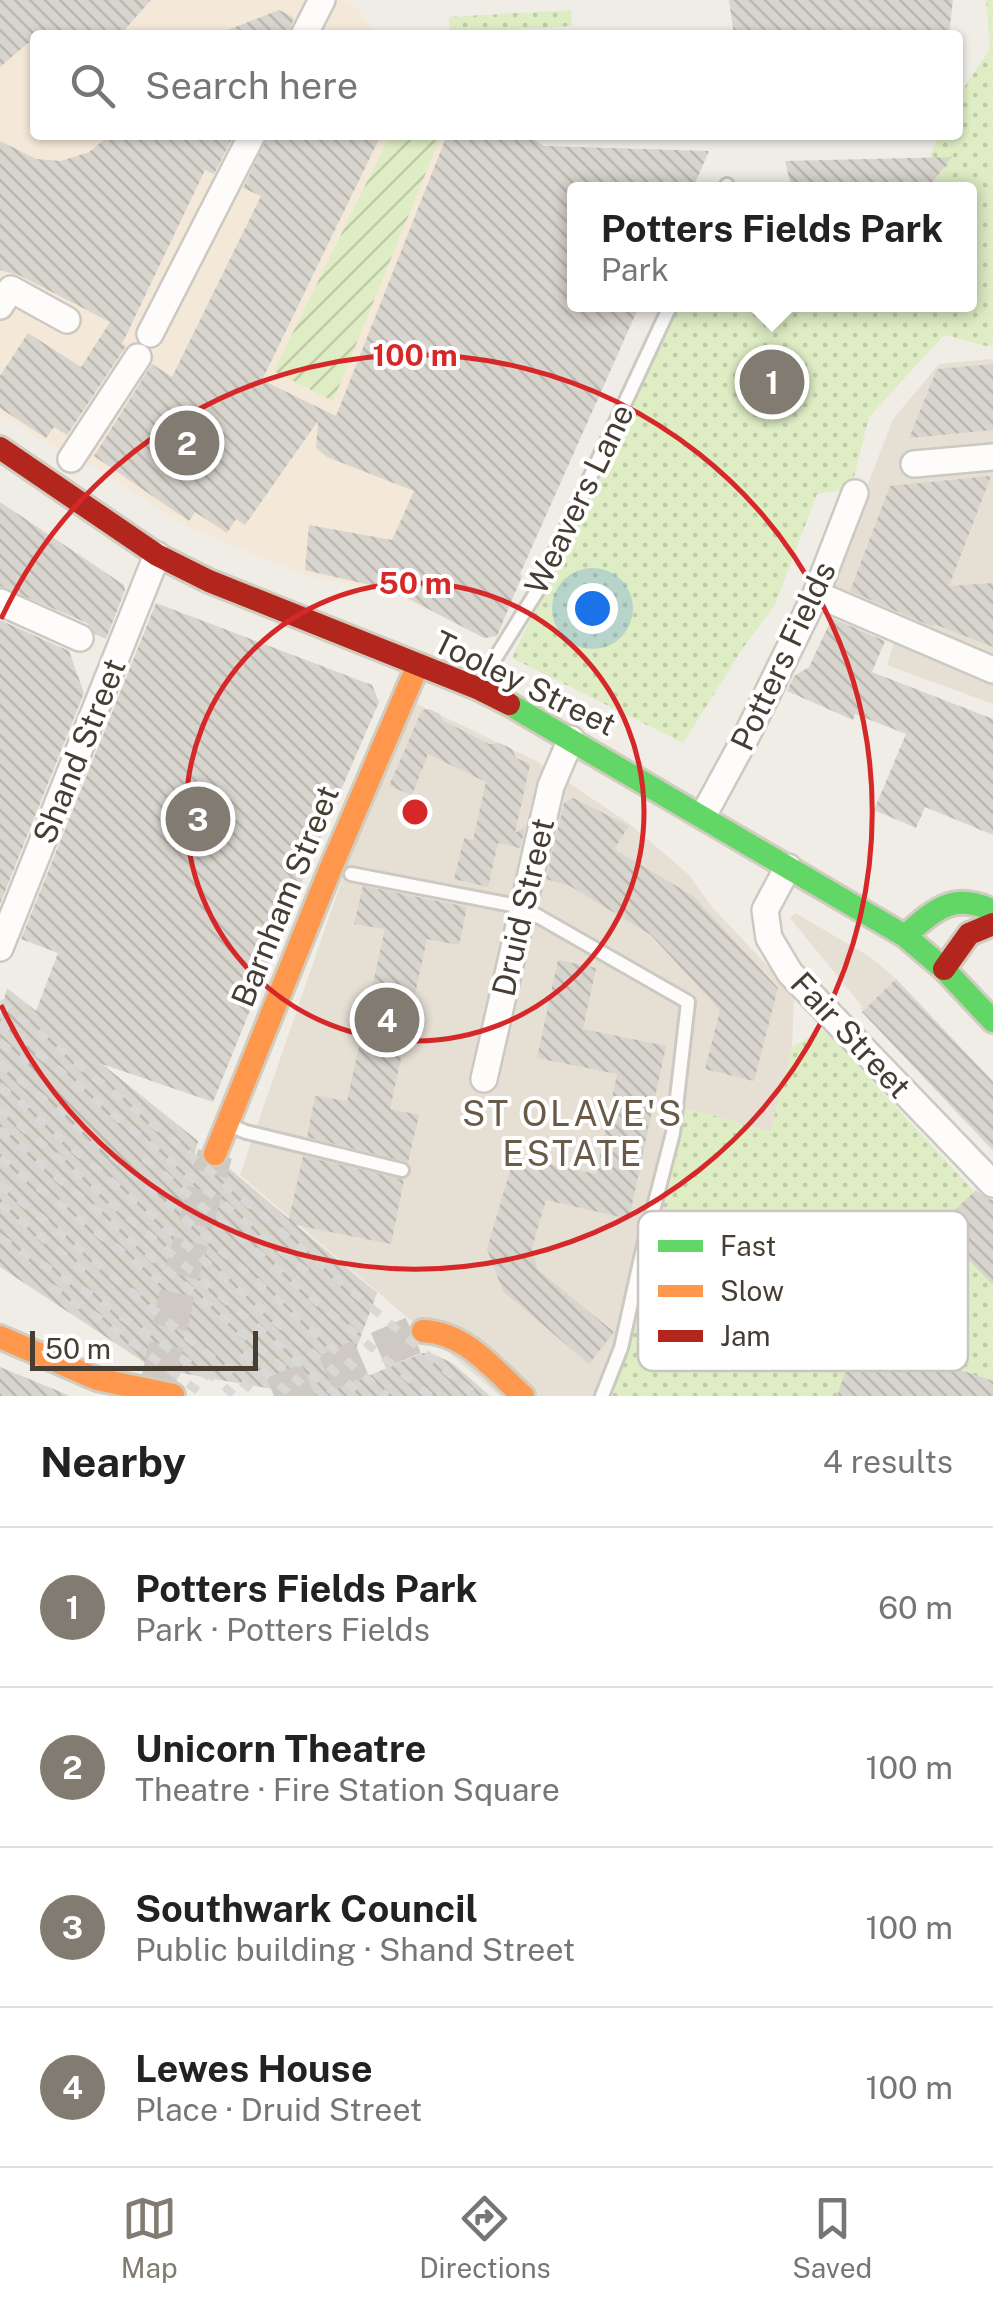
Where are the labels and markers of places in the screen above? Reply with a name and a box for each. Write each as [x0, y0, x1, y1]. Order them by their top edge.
pin: 1 [740, 344, 804, 420]
pin: 2 [154, 406, 220, 480]
pin: 3 [166, 782, 230, 856]
centre of rings [397, 794, 433, 830]
pin: 4 [354, 982, 420, 1058]

